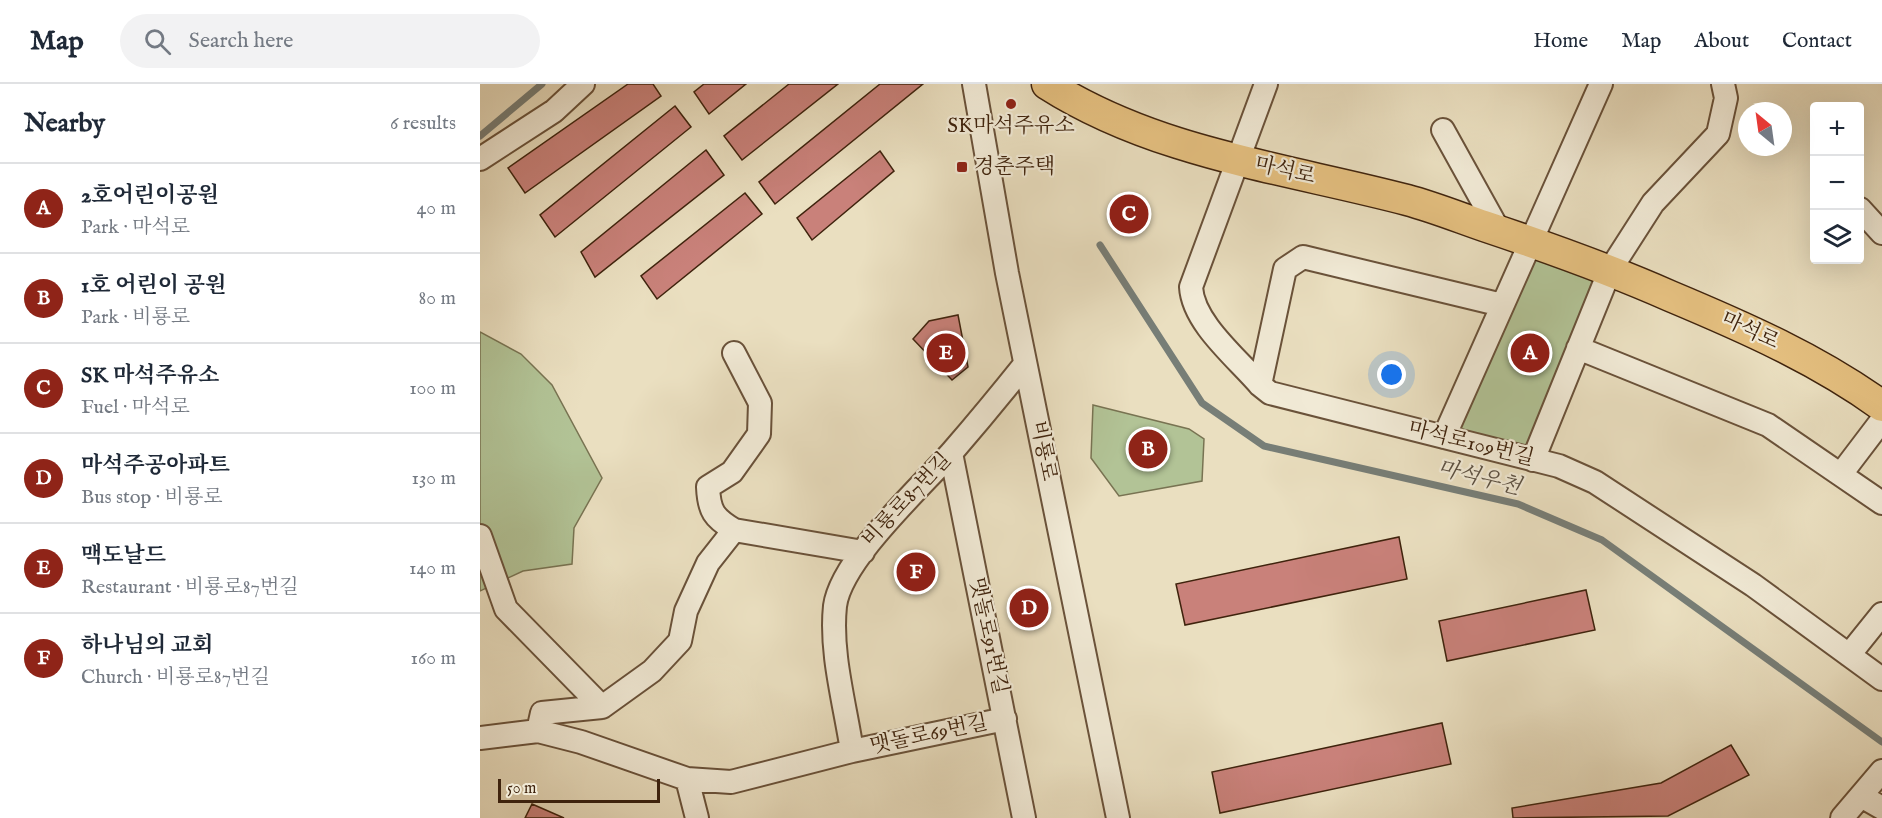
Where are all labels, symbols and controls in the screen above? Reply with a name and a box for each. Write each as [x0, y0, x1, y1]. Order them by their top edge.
search box [120, 14, 540, 68]
text: Map [30, 24, 84, 59]
icon: search [141, 25, 174, 58]
text: Search here [189, 27, 293, 55]
text: Home [1533, 28, 1588, 55]
text: Map [1621, 28, 1661, 55]
text: About [1694, 28, 1749, 55]
text: Contact [1782, 28, 1852, 55]
marker: SK마석주유소 [1004, 97, 1018, 111]
north arrow [1738, 102, 1792, 156]
map controls [1810, 102, 1864, 264]
button: + [1810, 102, 1864, 156]
text: Nearby [24, 107, 105, 140]
text: 6 results [390, 111, 456, 136]
place label: SK마석주유소 [947, 113, 1075, 140]
street label: 마석로 [1252, 151, 1318, 191]
place label: 경춘주택 [974, 154, 1055, 181]
button: − [1810, 156, 1864, 210]
marker: 경춘주택 [955, 160, 969, 174]
text: 2호어린이공원 [81, 182, 219, 210]
pin: C [1110, 192, 1148, 236]
text: A [37, 196, 50, 221]
text: 40 m [417, 196, 456, 221]
button: layers [1810, 210, 1864, 264]
text: Park · 마석로 [81, 215, 190, 240]
text: 1호 어린이 공원 [81, 272, 226, 300]
text: B [37, 286, 50, 311]
text: 80 m [419, 286, 456, 311]
text: Park · 비룡로 [81, 305, 190, 330]
street label: 마석로 [1717, 306, 1783, 356]
pin: E [926, 330, 966, 376]
pin: A [1510, 330, 1550, 376]
your location [1377, 360, 1406, 389]
text: SK 마석주유소 [81, 362, 219, 390]
text: C [36, 376, 51, 401]
text: 100 m [409, 376, 456, 401]
text: Fuel · 마석로 [81, 395, 190, 420]
street label: 마석로109번길 [1405, 415, 1537, 473]
street label: 비룡로 [1024, 419, 1062, 483]
pin: B [1128, 426, 1168, 472]
street label: 비룡로87번길 [856, 447, 958, 553]
text: 마석주공아파트 [81, 452, 230, 480]
water label: 마석우천 [1434, 454, 1525, 502]
text: D [35, 466, 52, 491]
text: 130 m [411, 466, 456, 491]
text: Bus stop · 비룡로 [81, 485, 223, 510]
text: 맥도날드 [81, 542, 166, 570]
pin: F [896, 550, 936, 594]
text: E [37, 556, 50, 581]
text: 140 m [409, 556, 456, 581]
text: Restaurant · 비룡로87번길 [81, 575, 299, 600]
street label: 맷돌로91번길 [962, 575, 1014, 697]
pin: D [1010, 586, 1048, 630]
text: 하나님의 교회 [81, 632, 213, 660]
text: F [37, 646, 50, 671]
text: 160 m [410, 646, 456, 671]
text: Church · 비룡로87번길 [81, 665, 270, 690]
street label: 맷돌로69번길 [868, 709, 990, 761]
scale bar [498, 776, 660, 804]
text: 50 m [507, 779, 536, 799]

